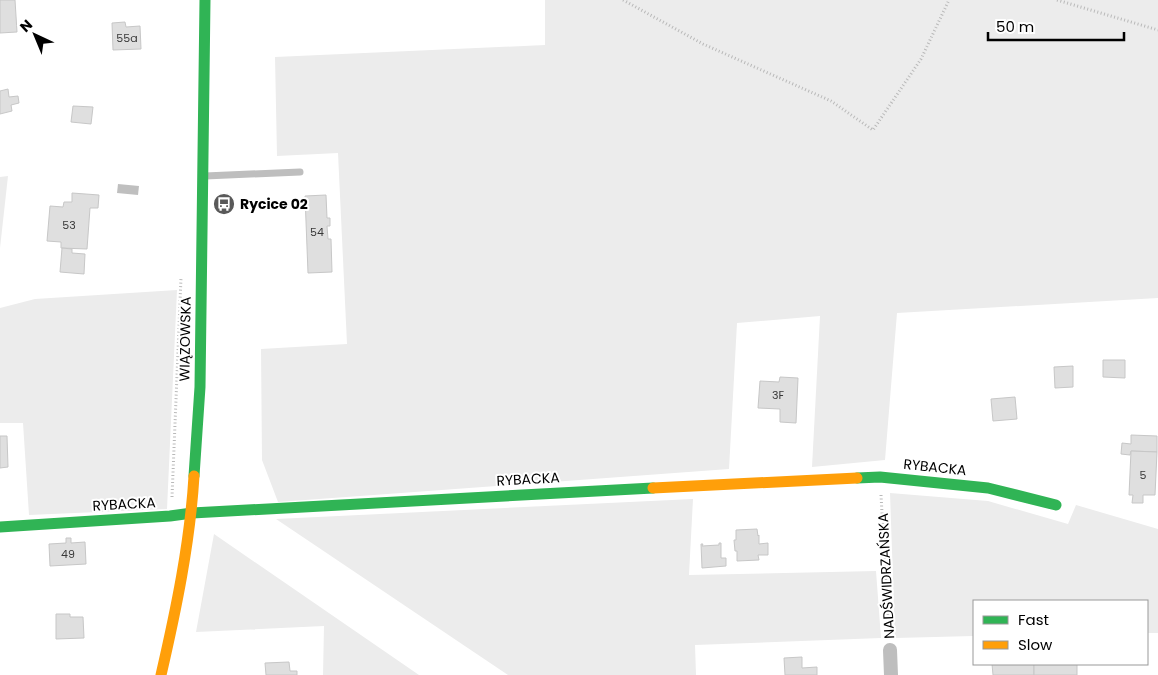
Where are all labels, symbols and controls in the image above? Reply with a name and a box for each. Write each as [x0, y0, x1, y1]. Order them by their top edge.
north arrow [10, 10, 60, 60]
scale bar [988, 10, 1124, 42]
text: N [15, 15, 37, 36]
text: 50 m [996, 16, 1034, 37]
house number: 55a [116, 30, 138, 46]
bus stop icon: Rycice 02 [212, 192, 236, 216]
place label: Rycice 02 [240, 194, 308, 214]
house number: 53 [62, 217, 76, 233]
house number: 54 [310, 224, 324, 240]
street label: WIĄZOWSKA [174, 296, 196, 382]
house number: 3F [772, 387, 784, 403]
street label: RYBACKA [902, 454, 968, 480]
street label: RYBACKA [496, 467, 560, 491]
house number: 5 [1140, 467, 1147, 483]
street label: RYBACKA [92, 492, 156, 516]
street label: NADŚWIDRZAŃSKA [873, 513, 899, 639]
house number: 49 [61, 546, 75, 562]
legend [973, 600, 1148, 665]
text: Fast [1018, 609, 1049, 630]
text: Slow [1018, 634, 1053, 655]

